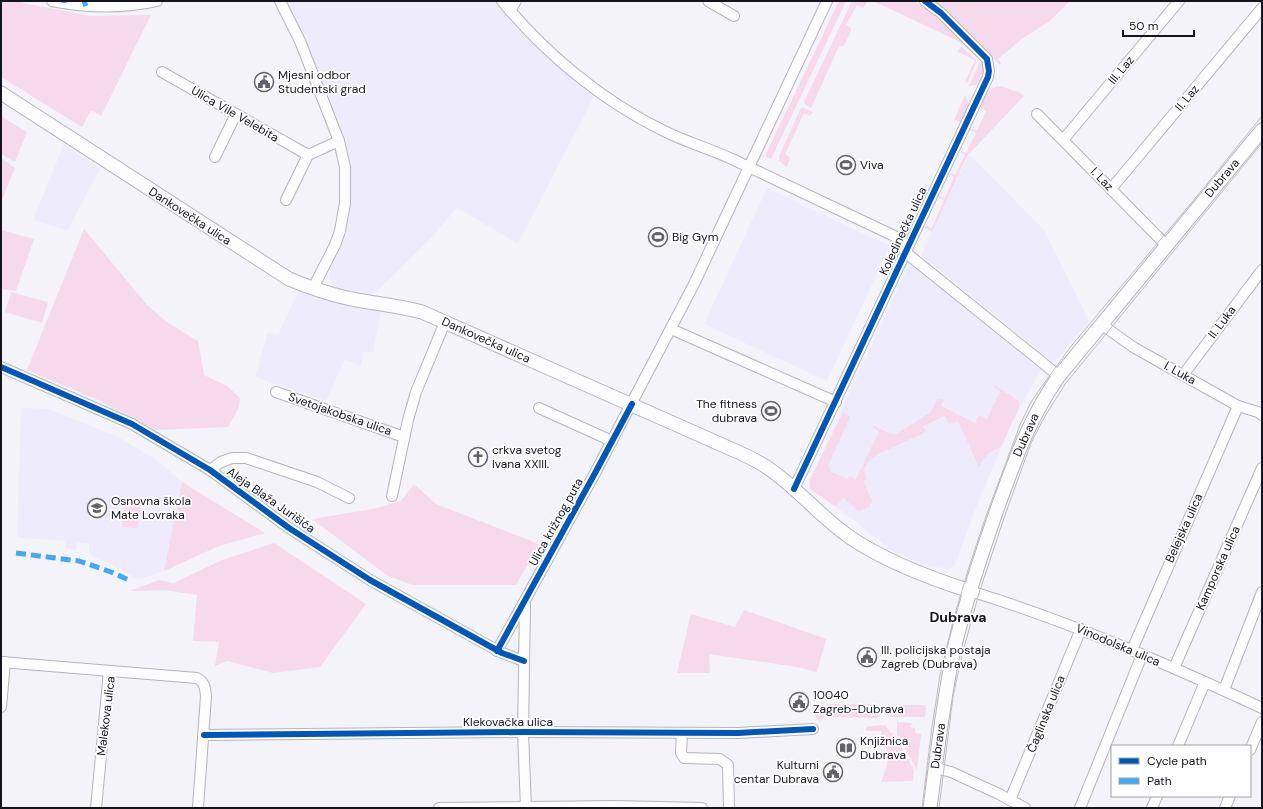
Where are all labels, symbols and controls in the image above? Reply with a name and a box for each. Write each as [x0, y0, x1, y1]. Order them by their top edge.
scale bar [1123, 12, 1194, 38]
text: 50 m [1129, 18, 1158, 34]
street label: III. Laz [1104, 52, 1138, 88]
place label: Mjesni odbor Studentski grad [278, 67, 366, 97]
public building icon: Mjesni odbor Studentski grad [253, 71, 275, 93]
street label: Ulica Vile Velebita [188, 82, 282, 146]
street label: II. Laz [1171, 82, 1203, 114]
sports icon: Viva [835, 154, 857, 176]
street label: Dubrava [1201, 155, 1243, 201]
place label: Viva [860, 157, 883, 173]
street label: I. Laz [1087, 164, 1117, 194]
street label: Dankovečka ulica [146, 183, 234, 249]
street label: Koledinečka ulica [876, 184, 930, 278]
sports icon: Big Gym [647, 226, 669, 248]
place label: Big Gym [672, 229, 718, 245]
street label: II. Luka [1205, 302, 1239, 342]
street label: Dankovečka ulica [439, 313, 533, 367]
street label: I. Luka [1161, 358, 1199, 388]
street label: Svetojakobska ulica [286, 389, 394, 439]
place label: The fitness dubrava [696, 396, 757, 426]
sports icon: The fitness dubrava [760, 400, 782, 422]
street label: Dubrava [1009, 411, 1043, 459]
place label: crkva svetog Ivana XXIII. [492, 442, 562, 472]
church icon: crkva svetog Ivana XXIII. [467, 446, 489, 468]
street label: Aleja Blaža Jurišića [224, 464, 318, 536]
street label: Ulica križnog puta [525, 475, 587, 569]
street label: Belejska ulica [1162, 491, 1206, 565]
place label: Osnovna škola Mate Lovraka [111, 493, 191, 523]
school or university icon: Osnovna škola Mate Lovraka [86, 497, 108, 519]
street label: Kamporska ulica [1192, 523, 1244, 613]
district label: Dubrava [929, 608, 987, 626]
street label: Vinodolska ulica [1074, 620, 1162, 670]
place label: III. policijska postaja Zagreb (Dubrava) [881, 642, 991, 672]
public building icon: III. policijska postaja Zagreb (Dubrava) [856, 646, 878, 668]
street label: Čaglinska ulica [1023, 673, 1069, 755]
street label: Malekova ulica [93, 675, 119, 757]
place label: 10040 Zagreb-Dubrava [813, 687, 904, 717]
public building icon: 10040 Zagreb-Dubrava [788, 691, 810, 713]
street label: Klekovačka ulica [463, 714, 553, 730]
street label: Dubrava [927, 722, 949, 770]
place label: Knjižnica Dubrava [860, 733, 908, 763]
library icon: Knjižnica Dubrava [835, 737, 857, 759]
legend [1111, 745, 1251, 797]
text: Cycle path [1147, 753, 1207, 769]
place label: Kulturni centar Dubrava [734, 757, 819, 787]
public building icon: Kulturni centar Dubrava [822, 761, 844, 783]
text: Path [1147, 773, 1172, 789]

